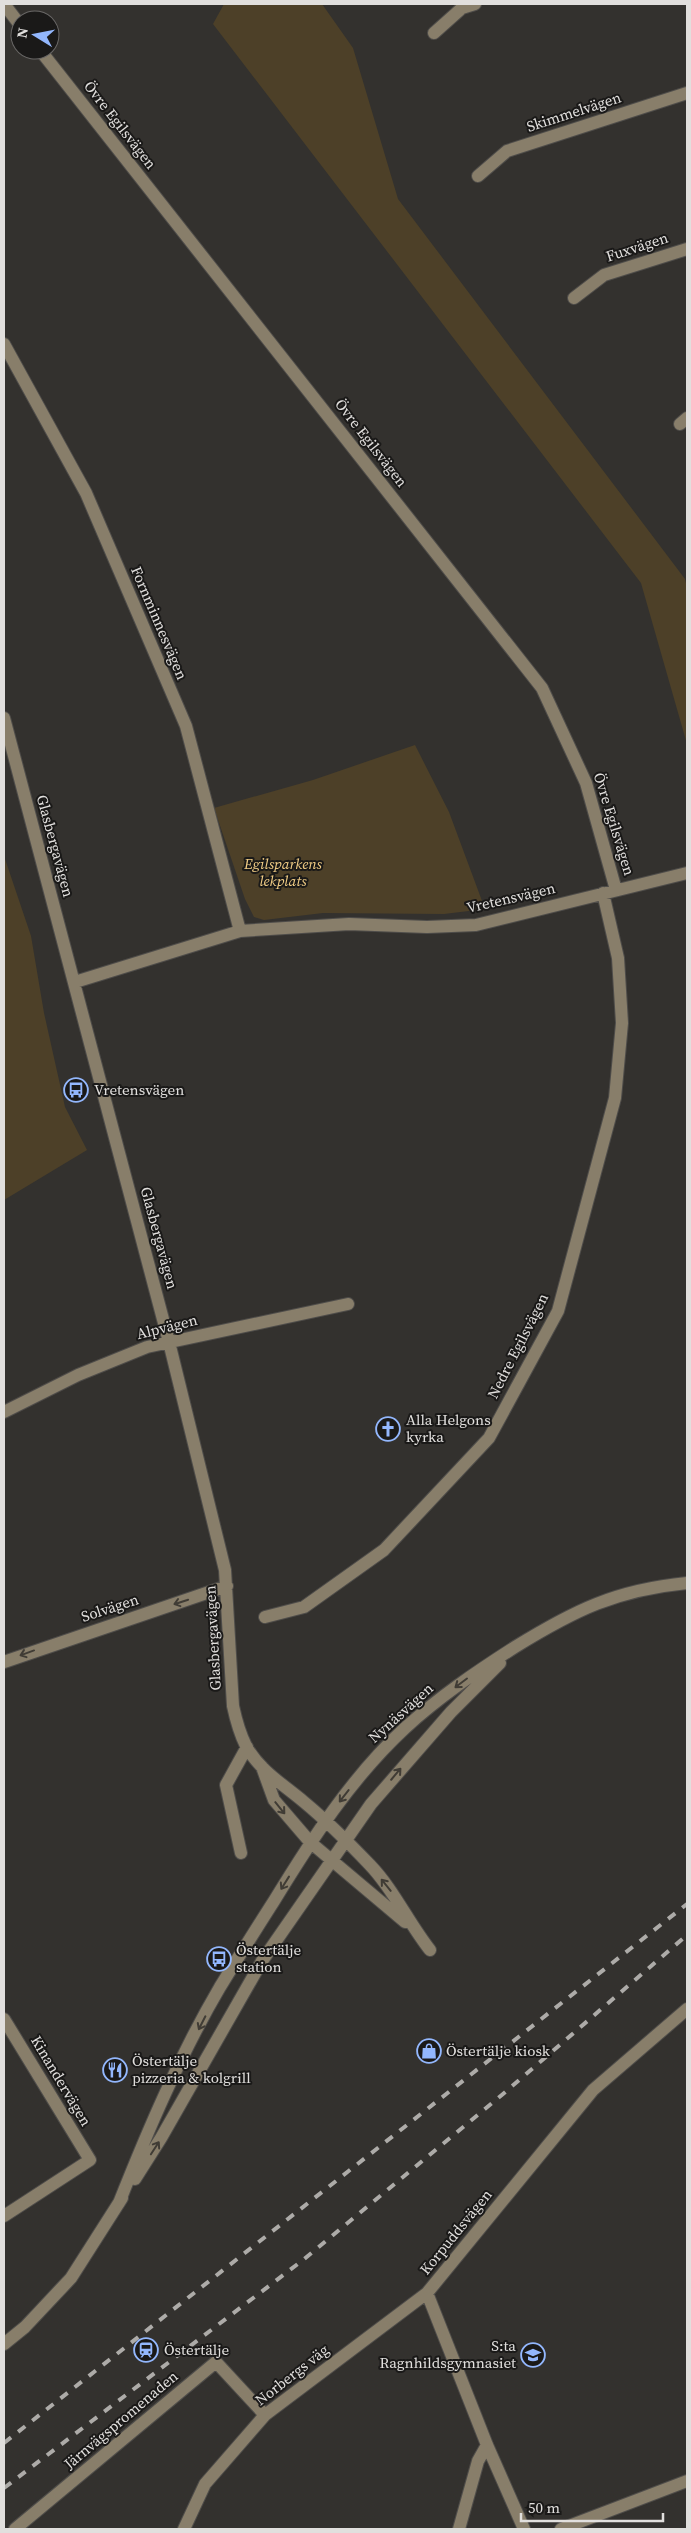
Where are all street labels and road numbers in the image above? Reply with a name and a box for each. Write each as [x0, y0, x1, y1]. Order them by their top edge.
street label: Övre Egilsvägen [79, 76, 162, 173]
street label: Skimmelvägen [524, 86, 624, 137]
street label: Fuxvägen [603, 227, 671, 266]
street label: Övre Egilsvägen [330, 394, 413, 491]
street label: Fornminnesvägen [126, 563, 193, 683]
street label: Övre Egilsvägen [589, 770, 640, 878]
street label: Glasbergavägen [32, 792, 79, 899]
street label: Vretensvägen [464, 877, 557, 918]
street label: Glasbergavägen [136, 1184, 183, 1291]
street label: Nedre Egilsvägen [482, 1289, 553, 1402]
street label: Alpvägen [134, 1309, 200, 1344]
street label: Glasbergavägen [199, 1585, 226, 1691]
street label: Solvägen [78, 1588, 141, 1627]
street label: Nynäsvägen [364, 1678, 438, 1747]
street label: Kinandervägen [26, 2032, 97, 2130]
street label: Korpuddsvägen [415, 2185, 497, 2279]
street label: Norbergs väg [250, 2339, 333, 2410]
street label: Järnvägspromenaden [58, 2366, 182, 2474]

